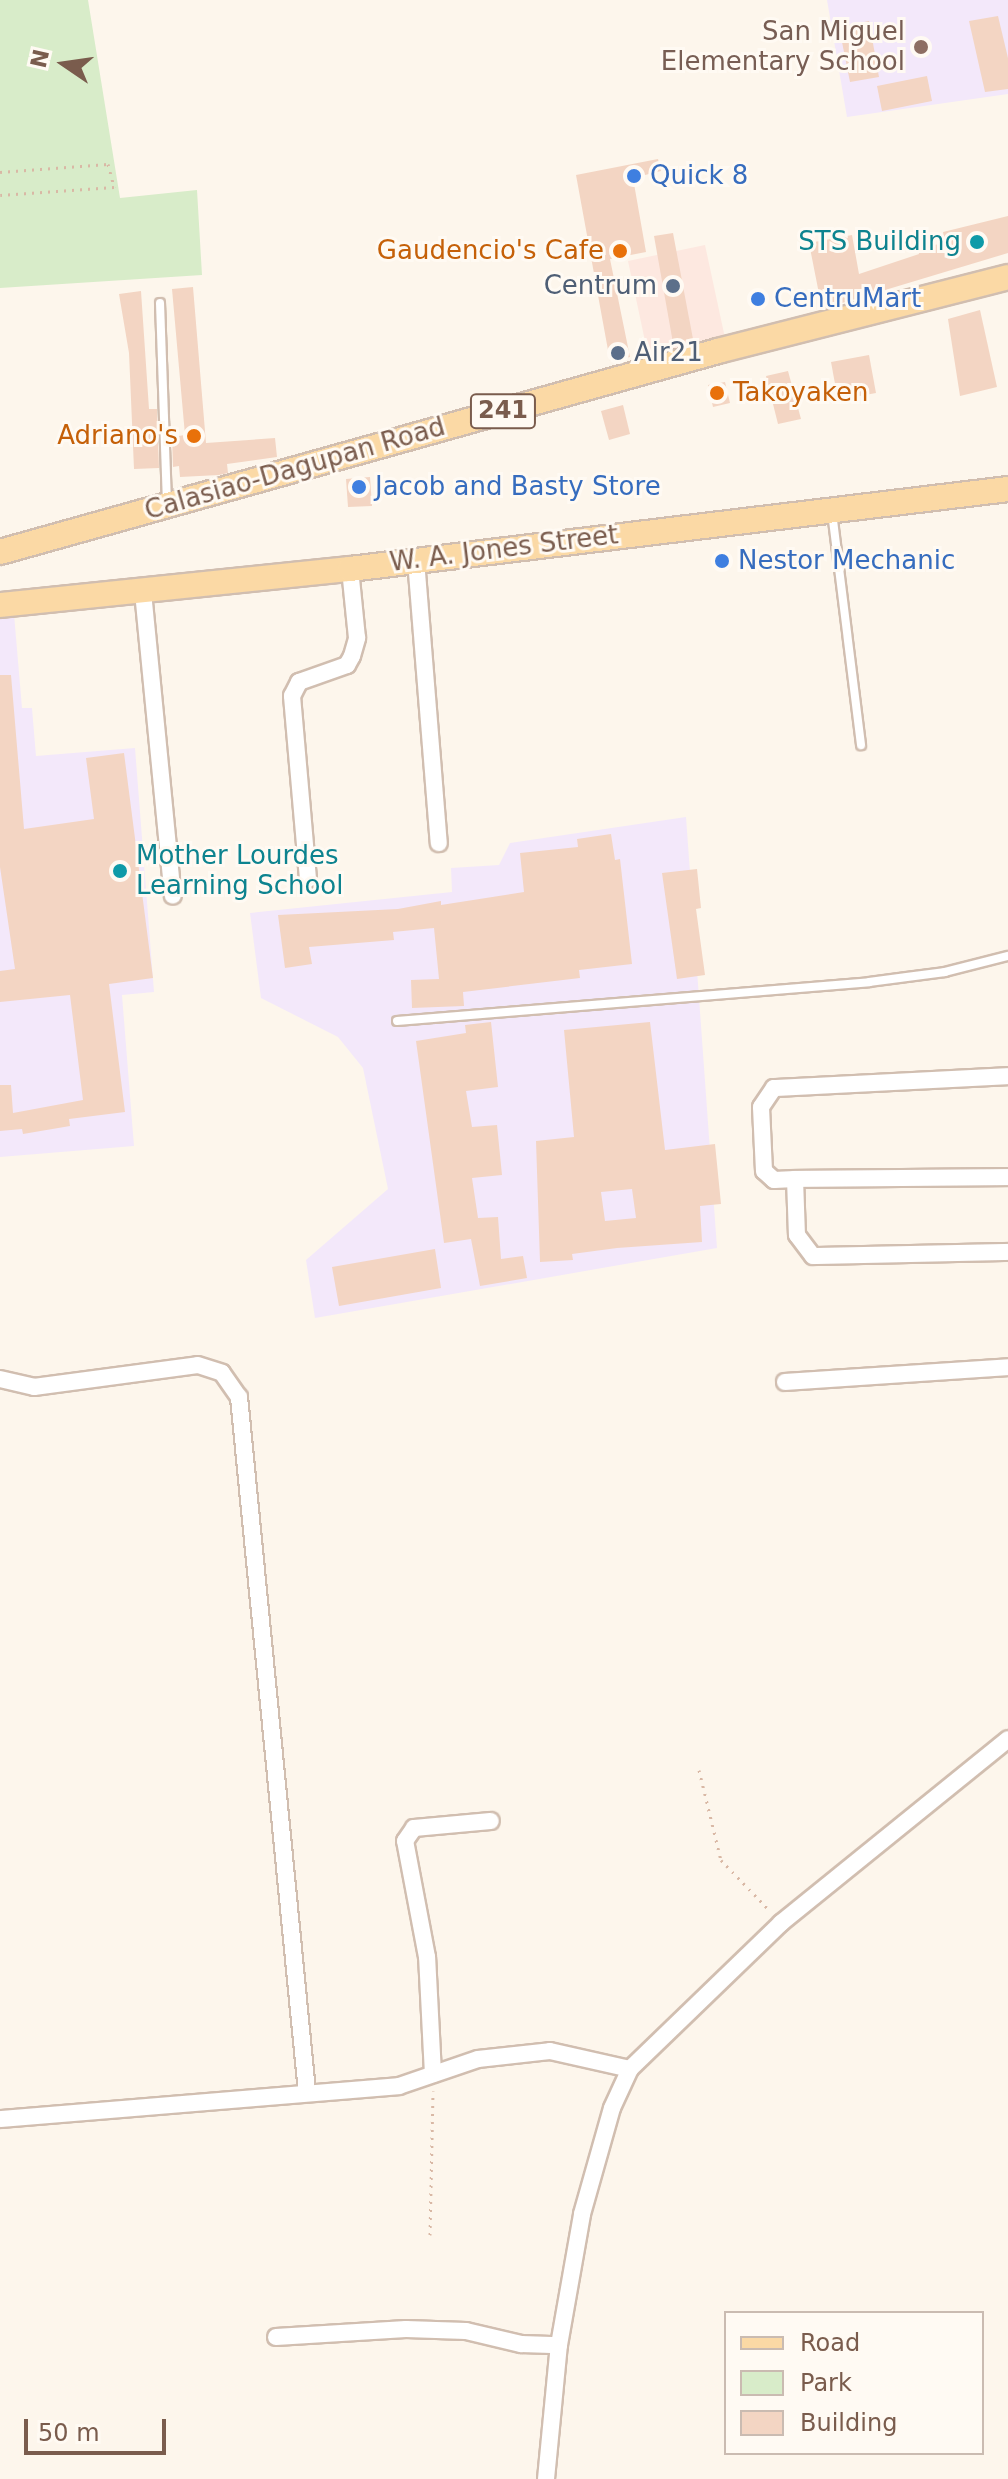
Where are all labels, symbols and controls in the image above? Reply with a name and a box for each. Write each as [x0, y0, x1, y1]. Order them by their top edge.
place label: San Miguel Elementary School [661, 16, 905, 78]
north arrow [24, 24, 104, 104]
marker: San Miguel Elementary School [912, 38, 930, 56]
text: N [26, 47, 54, 70]
place label: Quick 8 [650, 160, 748, 192]
marker: Quick 8 [625, 167, 643, 185]
place label: STS Building [798, 226, 961, 258]
marker: STS Building [968, 233, 986, 251]
place label: Gaudencio's Cafe [377, 235, 604, 267]
marker: Gaudencio's Cafe [611, 242, 629, 260]
place label: Centrum [544, 270, 657, 302]
marker: Centrum [664, 277, 682, 295]
place label: CentruMart [774, 283, 921, 315]
marker: CentruMart [749, 290, 767, 308]
place label: Air21 [634, 337, 703, 369]
marker: Air21 [609, 344, 627, 362]
place label: Takoyaken [733, 377, 868, 409]
marker: Takoyaken [708, 384, 726, 402]
road number: 241 [469, 391, 537, 431]
street label: Calasiao-Dagupan Road [141, 411, 449, 527]
place label: Adriano's [57, 420, 178, 452]
marker: Adriano's [185, 427, 203, 445]
place label: Jacob and Basty Store [375, 471, 661, 503]
marker: Jacob and Basty Store [350, 478, 368, 496]
street label: W. A. Jones Street [388, 520, 620, 578]
place label: Nestor Mechanic [738, 545, 955, 577]
marker: Nestor Mechanic [713, 552, 731, 570]
place label: Mother Lourdes Learning School [136, 840, 343, 902]
marker: Mother Lourdes Learning School [111, 862, 129, 880]
legend [724, 2311, 984, 2455]
text: Road [800, 2329, 860, 2357]
text: Park [800, 2369, 852, 2397]
scale bar [28, 2403, 170, 2453]
text: Building [800, 2409, 897, 2437]
text: 50 m [38, 2419, 100, 2447]

